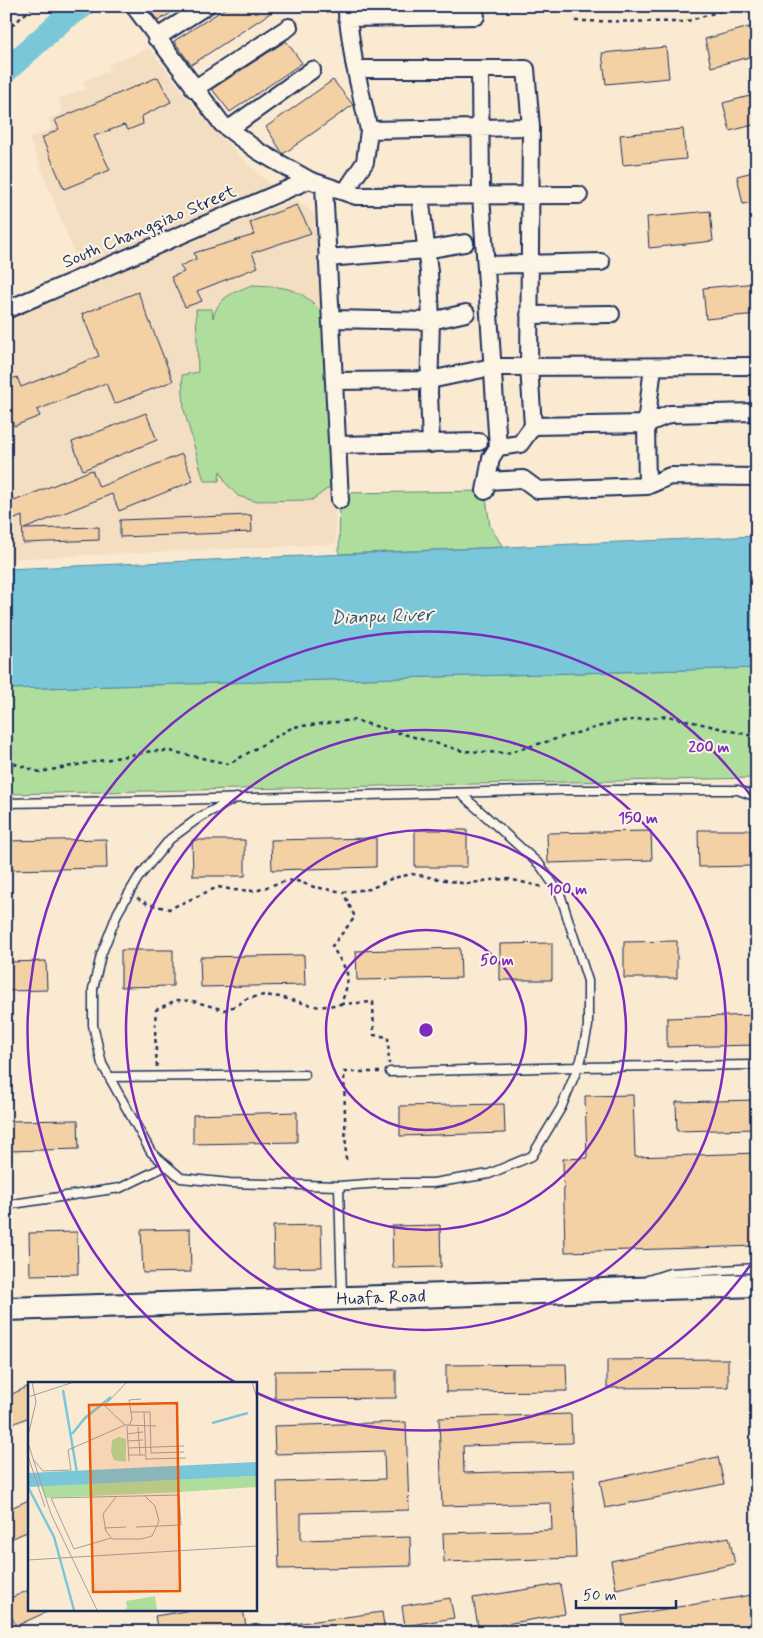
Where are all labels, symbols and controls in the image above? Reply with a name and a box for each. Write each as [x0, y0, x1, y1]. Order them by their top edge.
street label: South Changqiao Street [59, 179, 240, 274]
water label: Dianpu River [330, 602, 437, 631]
text: 200 m [689, 738, 730, 758]
text: 150 m [618, 809, 658, 829]
text: 100 m [547, 880, 587, 900]
text: 50 m [480, 951, 514, 971]
centre of rings [417, 1021, 435, 1039]
street label: Huafa Road [336, 1284, 426, 1312]
inset map [28, 1382, 256, 1610]
scale bar [576, 1578, 676, 1610]
text: 50 m [583, 1586, 617, 1606]

